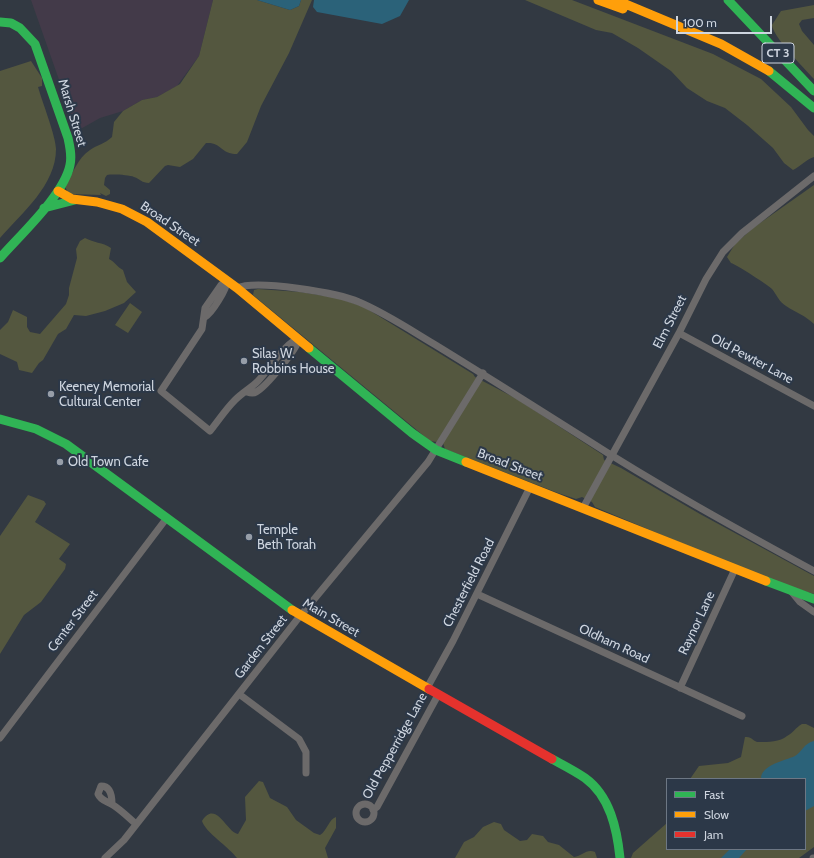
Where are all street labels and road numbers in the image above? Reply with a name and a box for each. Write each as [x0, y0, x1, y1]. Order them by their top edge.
road number: CT 3 [762, 43, 794, 63]
street label: Marsh Street [54, 77, 90, 149]
street label: Broad Street [137, 198, 203, 250]
street label: Elm Street [650, 293, 690, 351]
street label: Old Pewter Lane [708, 331, 796, 387]
street label: Broad Street [475, 445, 545, 485]
street label: Chesterfield Road [440, 536, 498, 630]
street label: Center Street [45, 587, 101, 655]
street label: Raynor Lane [675, 589, 719, 657]
street label: Main Street [300, 595, 362, 641]
street label: Garden Street [231, 612, 291, 682]
street label: Oldham Road [576, 621, 652, 667]
street label: Old Pepperridge Lane [359, 690, 431, 802]

